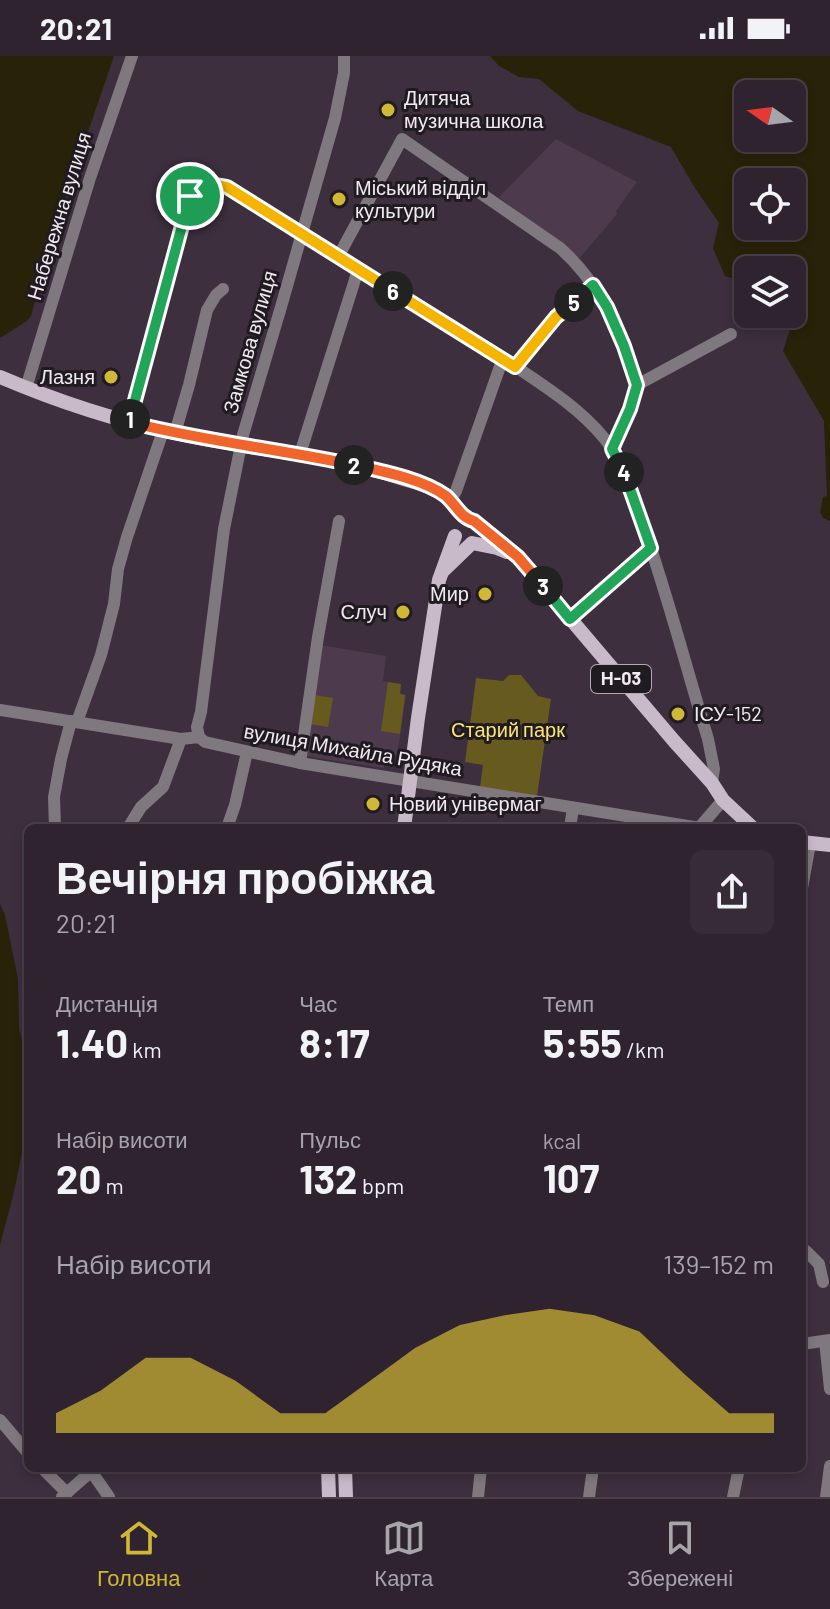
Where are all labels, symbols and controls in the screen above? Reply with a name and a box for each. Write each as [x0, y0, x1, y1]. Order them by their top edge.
text: 20:21 [40, 10, 112, 46]
north arrow [734, 80, 806, 152]
map controls [734, 80, 806, 328]
place label: Дитяча музична школа [404, 85, 544, 132]
marker: Дитяча музична школа [379, 101, 397, 119]
street label: Набережна вулиця [21, 129, 95, 303]
pin [156, 162, 224, 230]
button: locate [734, 168, 806, 240]
icon: arrive [168, 174, 212, 218]
place label: Міський відділ культури [355, 175, 486, 222]
marker: Міський відділ культури [330, 190, 348, 208]
button: layers [734, 256, 806, 328]
street label: Замкова вулиця [217, 268, 281, 416]
pin: 6 [373, 271, 413, 311]
text: 6 [387, 278, 399, 304]
pin: 5 [554, 282, 594, 322]
text: 5 [568, 289, 580, 315]
place label: Лазня [40, 364, 95, 388]
marker: Лазня [102, 368, 120, 386]
pin: 1 [110, 399, 150, 439]
text: 1 [126, 406, 134, 432]
pin: 2 [334, 445, 374, 485]
text: 2 [348, 452, 360, 478]
pin: 4 [604, 452, 644, 492]
text: 4 [617, 459, 631, 485]
pin: 3 [523, 566, 563, 606]
text: 3 [537, 573, 549, 599]
place label: Мир [430, 581, 469, 605]
marker: Мир [476, 585, 494, 603]
place label: Случ [340, 599, 387, 623]
marker: Случ [394, 603, 412, 621]
road number: Н-03 [591, 665, 651, 693]
place label: ІСУ-152 [694, 701, 762, 725]
marker: ІСУ-152 [669, 705, 687, 723]
park label: Старий парк [451, 717, 565, 741]
street label: вулиця Михайла Рудяка [242, 718, 465, 780]
place label: Новий універмаг [389, 791, 542, 815]
marker: Новий універмаг [364, 795, 382, 813]
text: Вечірня пробіжка [56, 850, 434, 903]
button: share [690, 850, 774, 934]
text: 20:21 [56, 907, 116, 938]
text: Дистанція [56, 990, 158, 1016]
text: Час [299, 990, 337, 1016]
text: Темп [543, 990, 594, 1016]
text: 1.40 [56, 1018, 128, 1066]
text: 8:17 [299, 1018, 370, 1066]
text: 5:55 [543, 1018, 622, 1066]
text: km [128, 1036, 162, 1062]
text: /km [622, 1036, 664, 1062]
text: Набір висоти [56, 1126, 188, 1152]
text: Пульс [299, 1126, 361, 1152]
text: kcal [543, 1127, 581, 1153]
text: 107 [543, 1153, 599, 1201]
text: 20 [56, 1154, 101, 1202]
text: 132 [299, 1154, 358, 1202]
text: m [101, 1172, 124, 1198]
text: bpm [358, 1172, 404, 1198]
text: Набір висоти [56, 1248, 212, 1279]
text: 139–152 m [663, 1248, 774, 1279]
tab: Головна [97, 1516, 181, 1592]
tab: Карта [374, 1516, 433, 1592]
tab: Збережені [627, 1516, 733, 1592]

